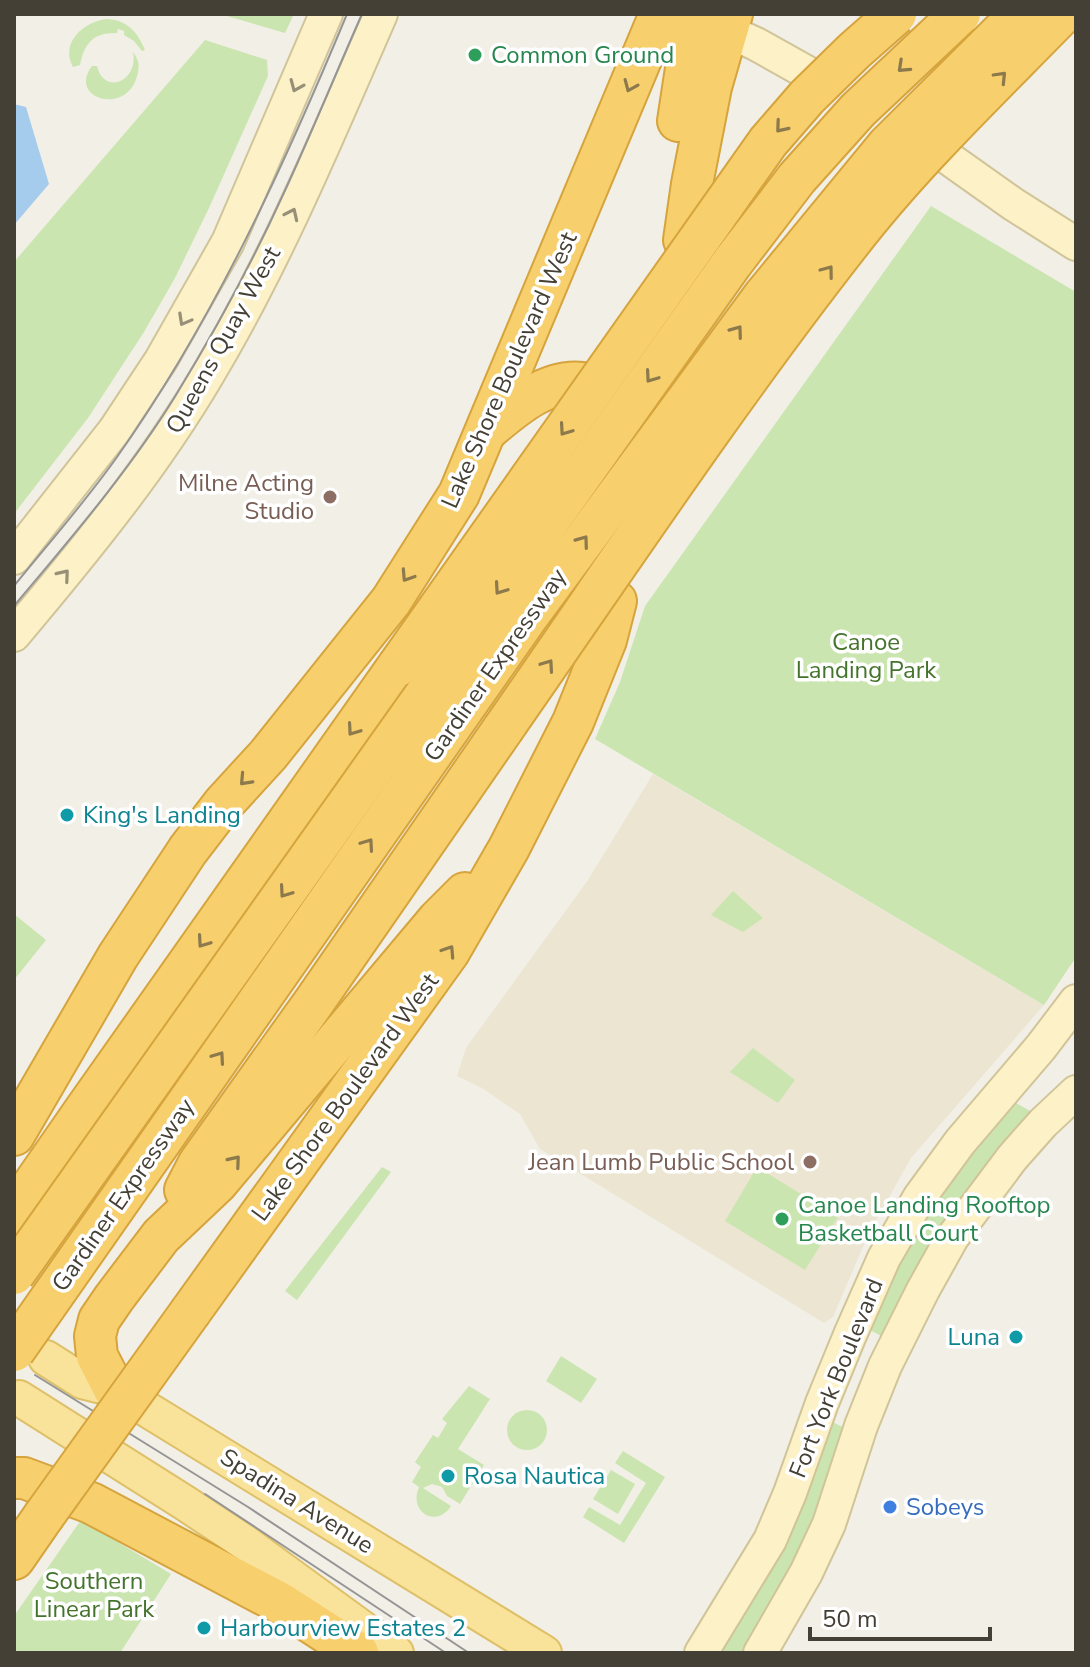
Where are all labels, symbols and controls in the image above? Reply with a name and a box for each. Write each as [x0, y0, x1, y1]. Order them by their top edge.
place label: Common Ground [491, 39, 674, 71]
marker: Common Ground [466, 46, 484, 64]
one-way arrow [898, 58, 912, 73]
one-way arrow [992, 72, 1006, 86]
one-way arrow [289, 78, 305, 92]
one-way arrow [624, 78, 640, 92]
one-way arrow [776, 118, 791, 133]
one-way arrow [282, 208, 298, 223]
street label: Lake Shore Boulevard West [434, 226, 585, 513]
street label: Queens Quay West [158, 240, 288, 439]
one-way arrow [819, 265, 833, 280]
one-way arrow [178, 311, 194, 326]
one-way arrow [727, 326, 742, 340]
one-way arrow [646, 368, 661, 382]
one-way arrow [560, 422, 575, 436]
place label: Milne Acting Studio [178, 467, 314, 527]
marker: Milne Acting Studio [321, 488, 339, 506]
one-way arrow [573, 535, 588, 550]
street label: Gardiner Expressway [416, 562, 574, 768]
one-way arrow [401, 568, 416, 582]
one-way arrow [54, 570, 69, 584]
one-way arrow [495, 580, 510, 594]
park label: Canoe Landing Park [796, 626, 937, 686]
one-way arrow [538, 660, 553, 674]
one-way arrow [348, 721, 363, 736]
one-way arrow [241, 770, 255, 785]
place label: King's Landing [83, 799, 241, 831]
marker: King's Landing [58, 806, 76, 824]
one-way arrow [358, 839, 373, 853]
one-way arrow [280, 883, 295, 897]
one-way arrow [198, 934, 213, 948]
one-way arrow [439, 946, 454, 960]
street label: Lake Shore Boulevard West [244, 966, 446, 1227]
one-way arrow [209, 1052, 224, 1066]
street label: Gardiner Expressway [44, 1092, 202, 1298]
place label: Jean Lumb Public School [527, 1146, 794, 1178]
marker: Jean Lumb Public School [801, 1153, 819, 1171]
one-way arrow [225, 1156, 240, 1170]
place label: Canoe Landing Rooftop Basketball Court [798, 1189, 1051, 1249]
marker: Canoe Landing Rooftop Basketball Court [773, 1210, 791, 1228]
street label: Fort York Boulevard [781, 1274, 891, 1482]
place label: Luna [947, 1321, 1000, 1353]
marker: Luna [1007, 1328, 1025, 1346]
street label: Spadina Avenue [214, 1441, 380, 1561]
place label: Rosa Nautica [464, 1460, 605, 1492]
marker: Rosa Nautica [439, 1467, 457, 1485]
place label: Sobeys [906, 1491, 984, 1523]
marker: Sobeys [881, 1498, 899, 1516]
park label: Southern Linear Park [34, 1565, 155, 1625]
scale bar [810, 1591, 990, 1641]
text: 50 m [822, 1603, 878, 1635]
place label: Harbourview Estates 2 [220, 1612, 466, 1644]
marker: Harbourview Estates 2 [195, 1619, 213, 1637]

